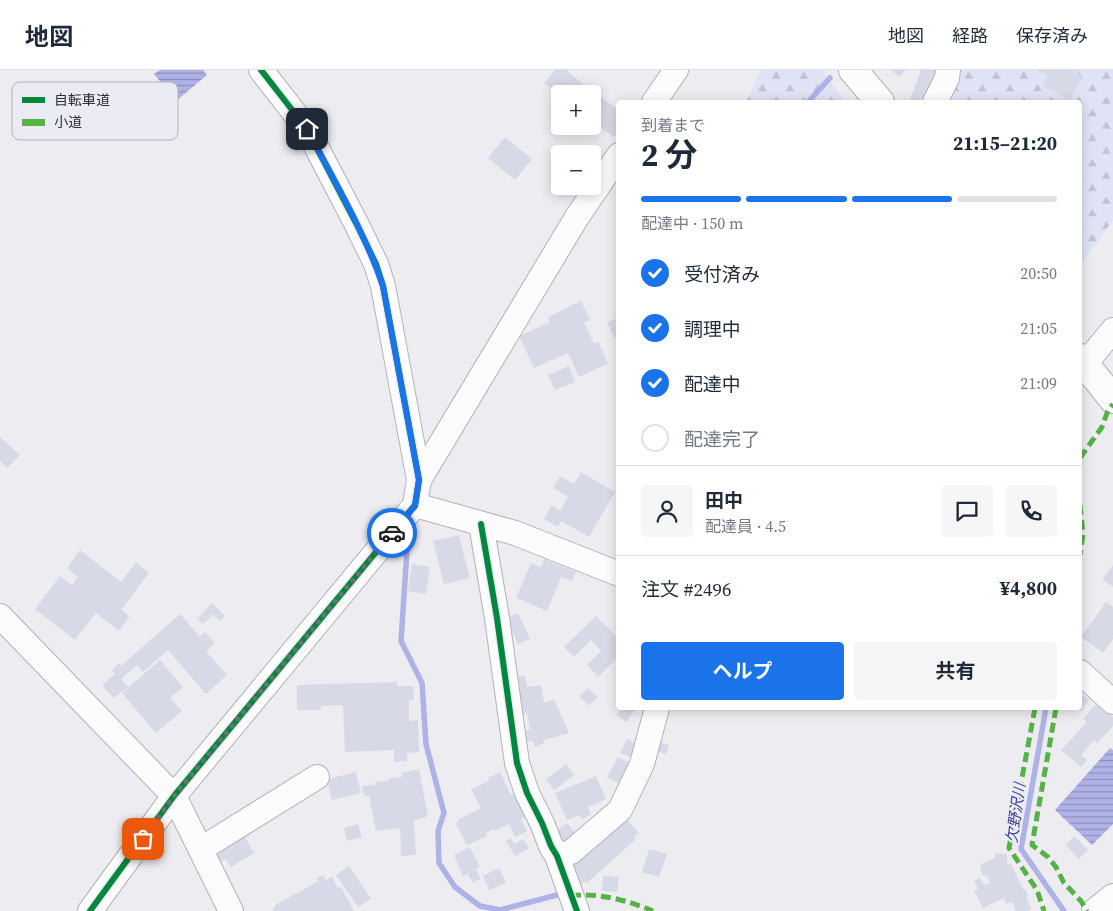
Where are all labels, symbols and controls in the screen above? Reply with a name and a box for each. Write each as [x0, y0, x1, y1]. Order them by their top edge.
text: 地図 [25, 20, 73, 53]
text: 地図 [888, 23, 924, 48]
text: 経路 [952, 23, 988, 48]
text: 保存済み [1016, 23, 1088, 48]
legend [12, 82, 178, 140]
map controls [551, 85, 601, 195]
button: + [551, 85, 601, 135]
text: 自転車道 [54, 90, 110, 110]
pin [286, 108, 328, 150]
text: 小道 [54, 112, 82, 132]
text: 到着まで [641, 114, 705, 136]
icon: home [293, 115, 321, 143]
text: 21:15–21:20 [953, 130, 1057, 156]
text: 2 分 [641, 133, 697, 177]
button: − [551, 145, 601, 195]
text: 配達中 · 150 m [641, 212, 743, 234]
icon: check [641, 259, 669, 287]
text: 受付済み [684, 261, 760, 287]
text: 20:50 [1020, 262, 1057, 284]
icon: check [641, 314, 669, 342]
text: 調理中 [684, 316, 741, 342]
text: 21:05 [1020, 317, 1057, 339]
icon: check [641, 369, 669, 397]
text: 配達中 [684, 371, 741, 397]
text: 21:09 [1020, 372, 1057, 394]
text: 配達完了 [684, 426, 760, 452]
button: person [641, 485, 693, 537]
button: chat [941, 485, 993, 537]
button: phone [1005, 485, 1057, 537]
text: 田中 [705, 487, 743, 513]
courier [367, 508, 417, 558]
text: 配達員 · 4.5 [705, 515, 786, 537]
icon: car [378, 519, 406, 547]
text: ¥4,800 [1000, 575, 1057, 601]
text: 注文 #2496 [641, 576, 731, 602]
button: ヘルプ [641, 642, 844, 700]
button: 共有 [854, 642, 1057, 700]
water label: 欠野沢川 [1001, 780, 1030, 844]
pin [122, 818, 164, 860]
icon: bag [129, 825, 157, 853]

